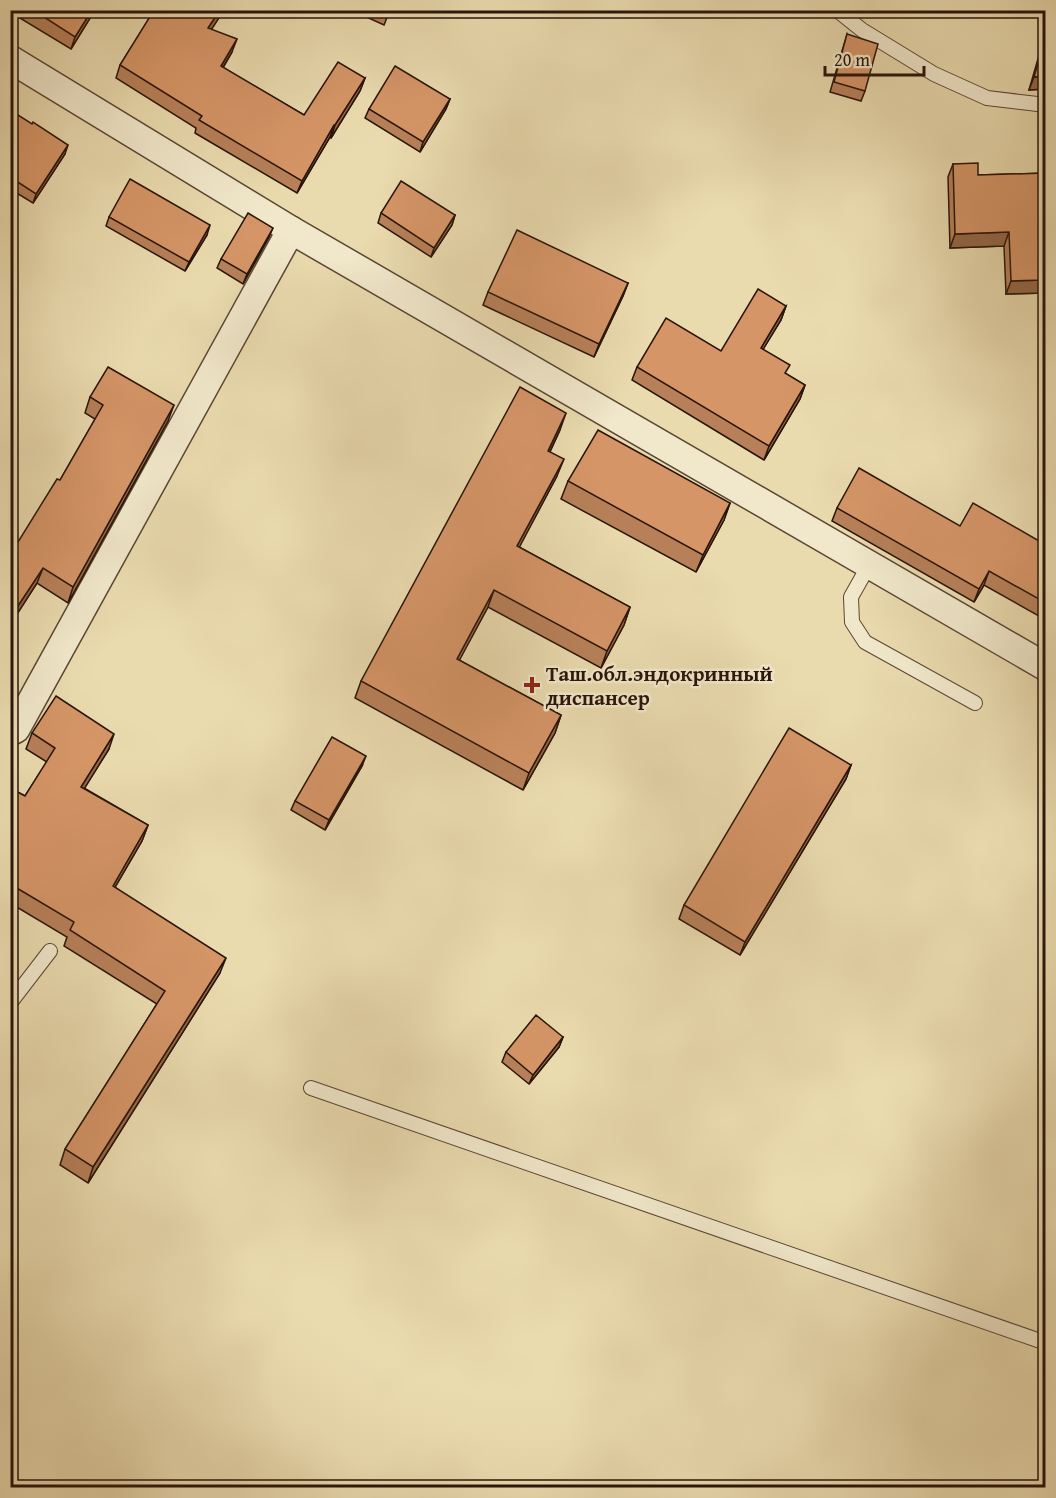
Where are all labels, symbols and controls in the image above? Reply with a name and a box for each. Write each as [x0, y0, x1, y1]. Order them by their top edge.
scale bar [825, 39, 924, 77]
text: 20 m [834, 46, 870, 73]
place label: Таш.обл.эндокринный диспансер [546, 658, 773, 713]
marker: Таш.обл.эндокринный диспансер [523, 676, 541, 694]

